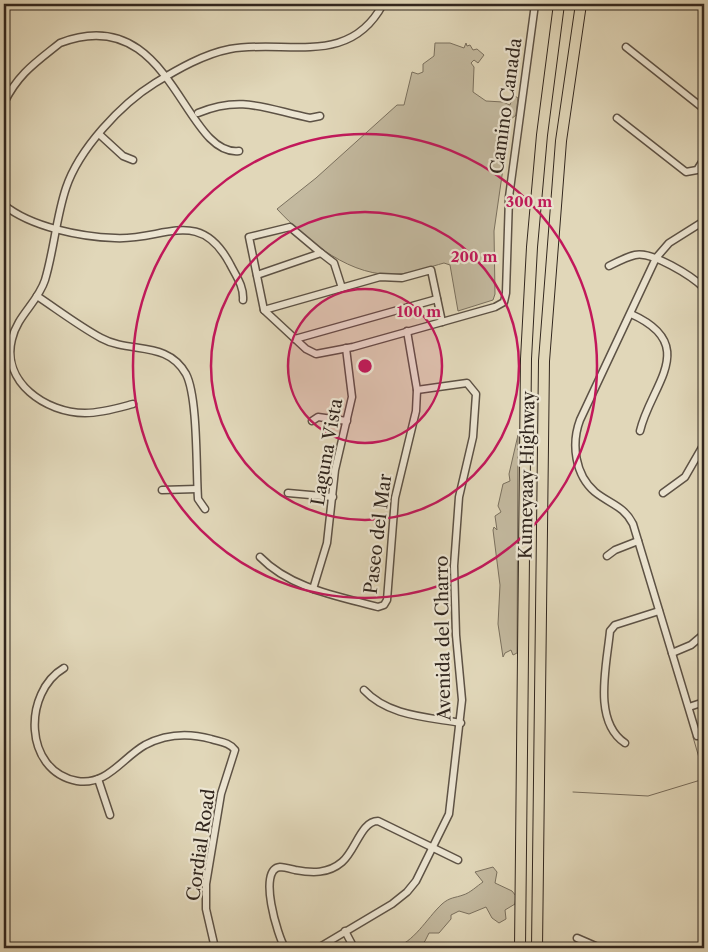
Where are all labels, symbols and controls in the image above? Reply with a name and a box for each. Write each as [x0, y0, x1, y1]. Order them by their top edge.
street label: Camino Canada [486, 36, 527, 176]
text: 300 m [506, 192, 552, 211]
text: 200 m [451, 247, 497, 266]
text: 100 m [397, 302, 441, 321]
centre of rings [356, 357, 374, 375]
street label: Kumeyaay Highway [515, 390, 539, 559]
street label: Laguna Vista [307, 396, 347, 507]
street label: Paseo del Mar [360, 472, 396, 595]
street label: Avenida del Charro [431, 555, 455, 722]
street label: Cordial Road [182, 788, 220, 902]

